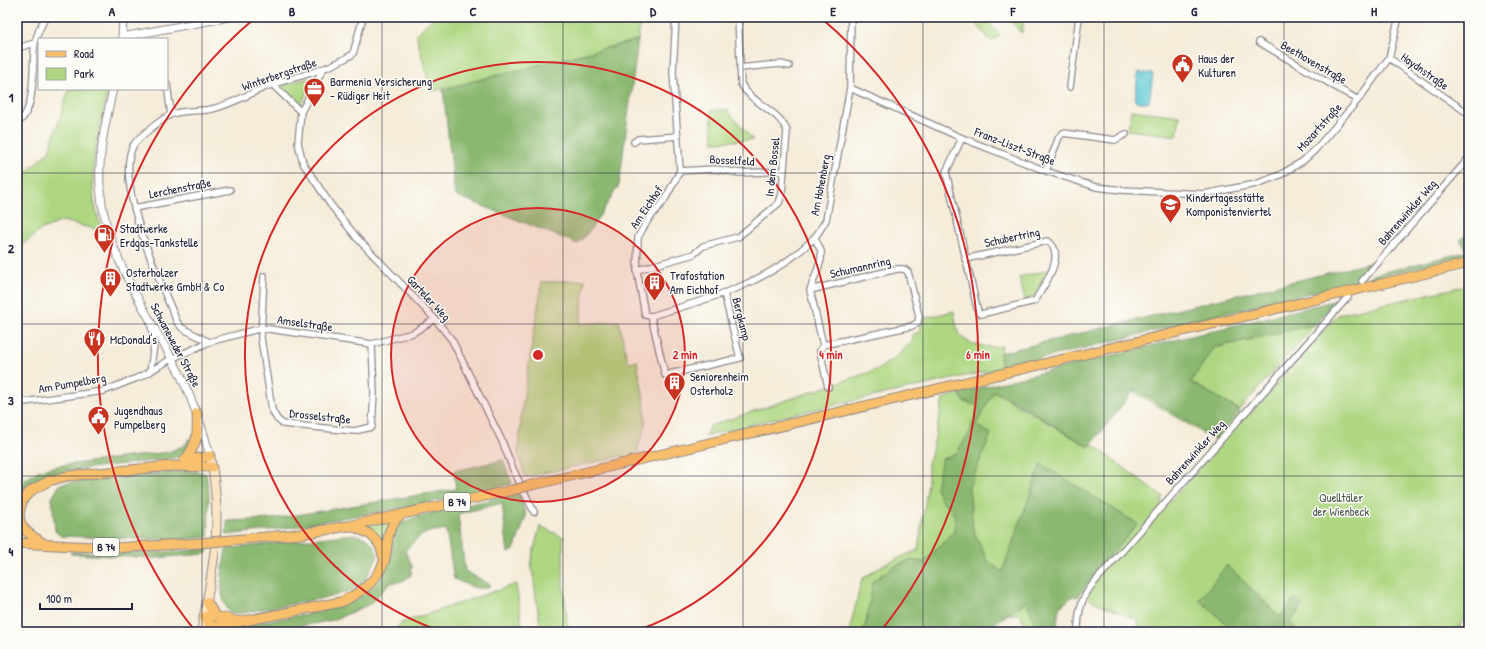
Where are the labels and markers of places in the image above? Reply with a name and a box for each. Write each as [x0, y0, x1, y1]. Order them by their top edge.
place label: Haus der Kulturen [1198, 50, 1236, 81]
public building icon: Haus der Kulturen [1170, 52, 1196, 85]
place label: Barmenia Versicherung - Rüdiger Heit [330, 73, 432, 104]
office icon: Barmenia Versicherung - Rüdiger Heit [302, 75, 328, 108]
place label: Kindertagesstätte Komponistenviertel [1186, 189, 1272, 220]
school or university icon: Kindertagesstätte Komponistenviertel [1157, 191, 1183, 224]
place label: Stadtwerke Erdgas-Tankstelle [120, 220, 199, 251]
fuel station icon: Stadtwerke Erdgas-Tankstelle [92, 222, 118, 255]
place label: Osterholzer Stadtwerke GmbH & Co [126, 264, 225, 295]
building icon: Osterholzer Stadtwerke GmbH & Co [98, 266, 124, 299]
place label: Trafostation Am Eichhof [670, 267, 725, 298]
building icon: Trafostation Am Eichhof [641, 269, 667, 302]
restaurant icon: McDonald's [82, 326, 108, 359]
place label: McDonald's [110, 331, 157, 348]
centre of rings [531, 348, 545, 362]
place label: Seniorenheim Osterholz [690, 368, 749, 399]
building icon: Seniorenheim Osterholz [661, 370, 687, 403]
place label: Jugendhaus Pumpelberg [114, 402, 166, 433]
public building icon: Jugendhaus Pumpelberg [85, 404, 111, 437]

